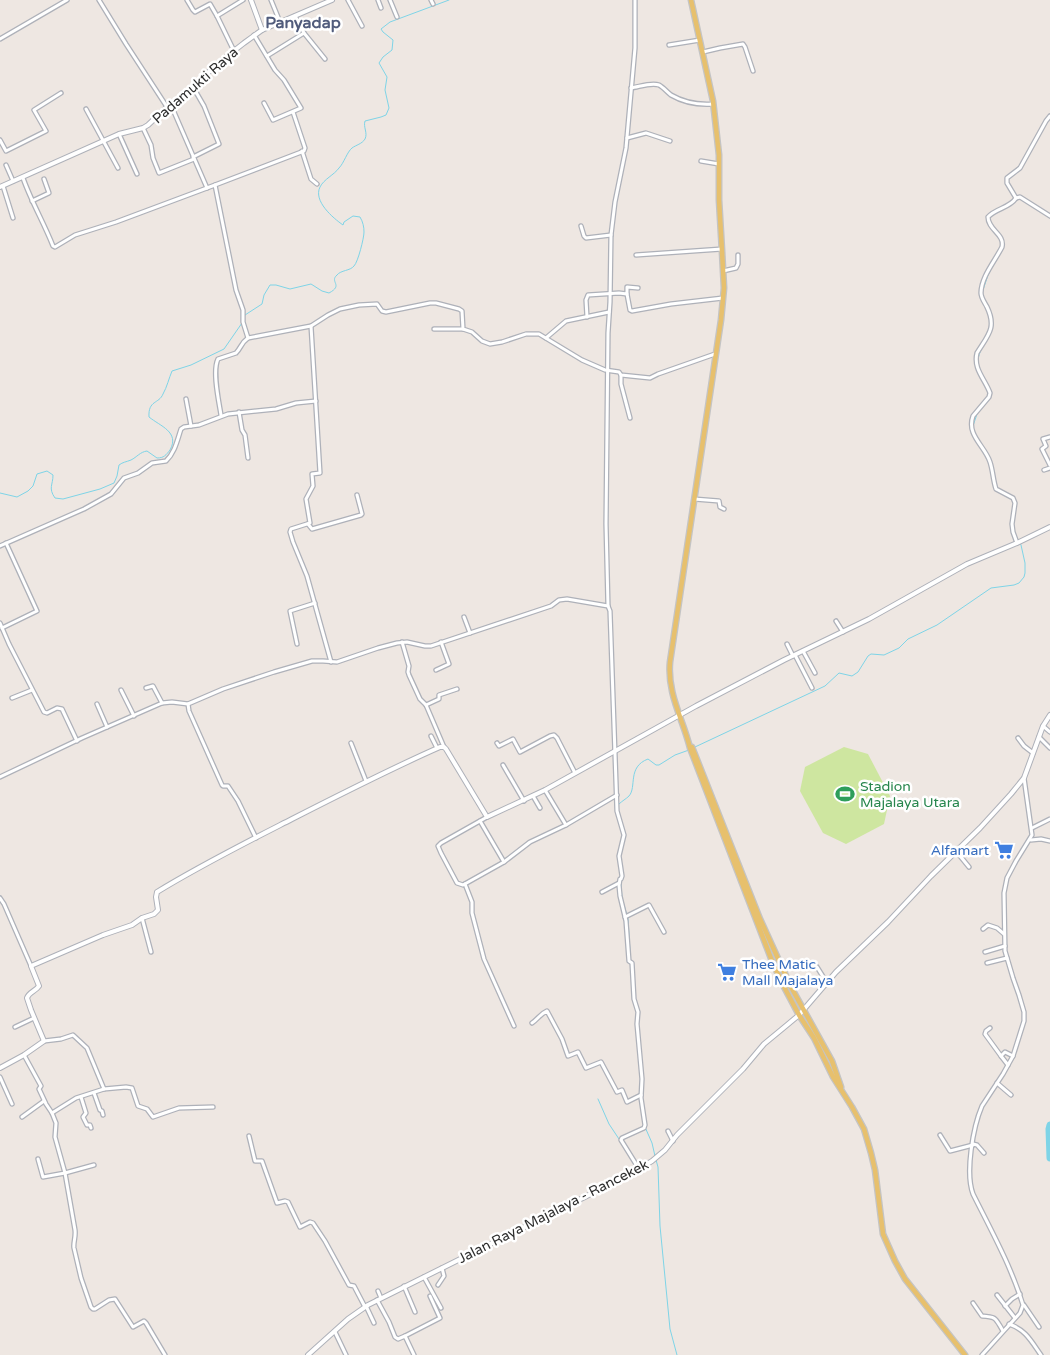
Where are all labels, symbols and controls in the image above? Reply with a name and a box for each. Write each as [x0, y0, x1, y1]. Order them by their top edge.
district label: Panyadap [265, 13, 341, 33]
street label: Padamukti Raya [149, 44, 242, 127]
place label: Stadion Majalaya Utara [860, 778, 960, 811]
sports icon: Stadion Majalaya Utara [834, 783, 856, 805]
supermarket icon: Alfamart [993, 839, 1015, 861]
place label: Alfamart [931, 842, 990, 859]
place label: Thee Matic Mall Majalaya [742, 956, 833, 989]
supermarket icon: Thee Matic Mall Majalaya [716, 961, 738, 983]
street label: Jalan Raya Majalaya - Rancekek [455, 1156, 652, 1267]

